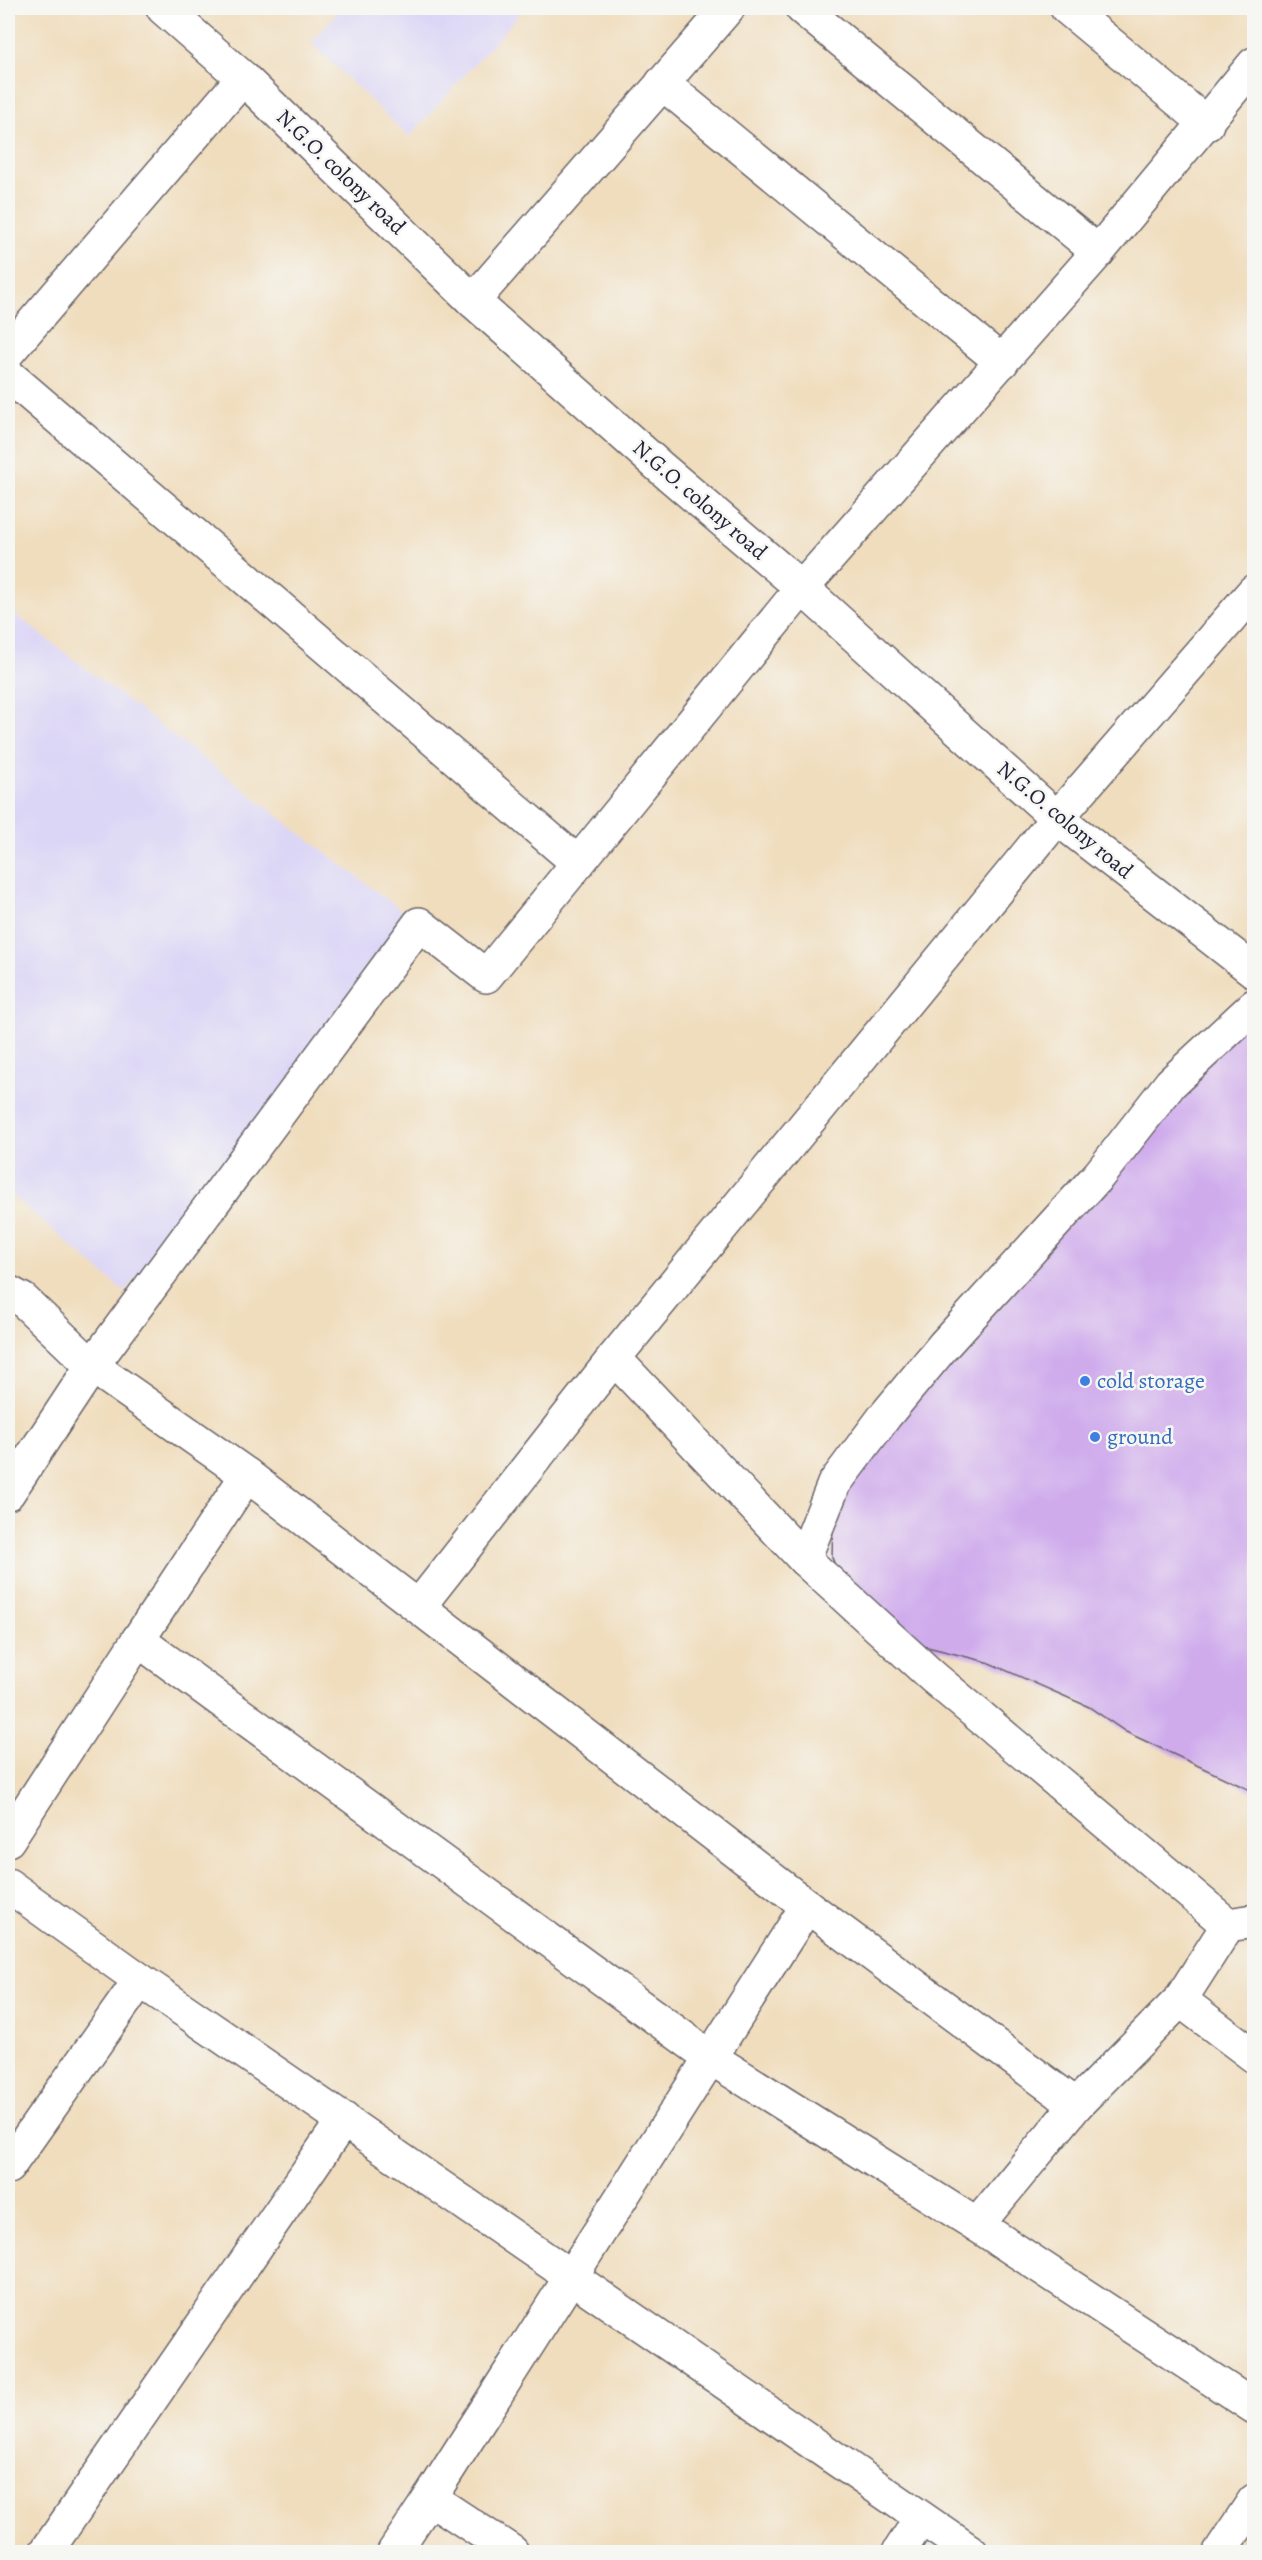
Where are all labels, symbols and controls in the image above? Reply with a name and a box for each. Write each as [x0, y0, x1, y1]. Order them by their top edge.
street label: N.G.O. colony road [270, 102, 412, 242]
street label: N.G.O. colony road [626, 433, 774, 567]
street label: N.G.O. colony road [991, 754, 1140, 886]
place label: cold storage [1097, 1366, 1205, 1396]
marker: cold storage [1078, 1374, 1092, 1388]
place label: ground [1107, 1422, 1173, 1452]
marker: ground [1088, 1430, 1102, 1444]

